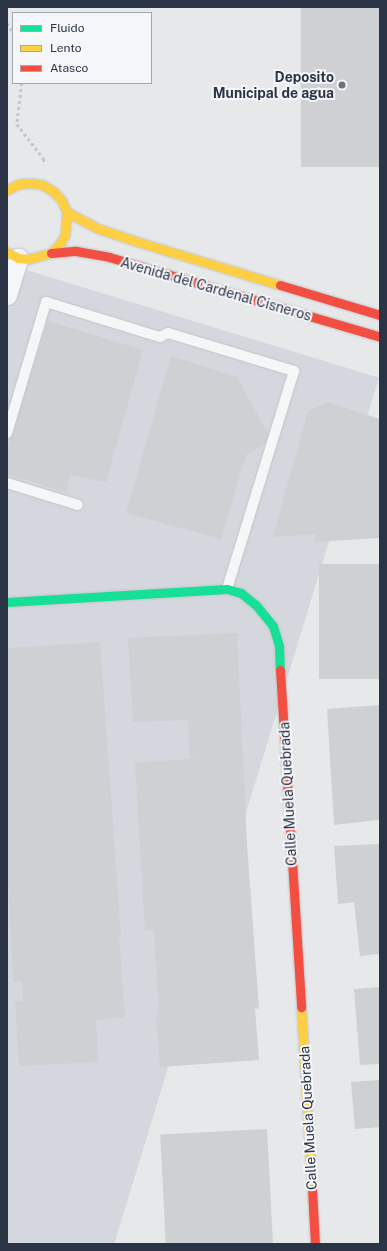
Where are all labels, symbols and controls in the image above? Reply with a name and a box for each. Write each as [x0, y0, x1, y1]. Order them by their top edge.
legend [12, 12, 152, 84]
text: Fluido [50, 21, 85, 35]
text: Lento [50, 41, 81, 55]
text: Atasco [50, 61, 88, 75]
place label: Deposito Municipal de agua [213, 69, 334, 102]
marker: Deposito Municipal de agua [337, 80, 347, 90]
street label: Avenida del Cardenal Cisneros [119, 254, 313, 324]
street label: Calle Muela Quebrada [276, 722, 300, 866]
street label: Calle Muela Quebrada [296, 1046, 320, 1190]

